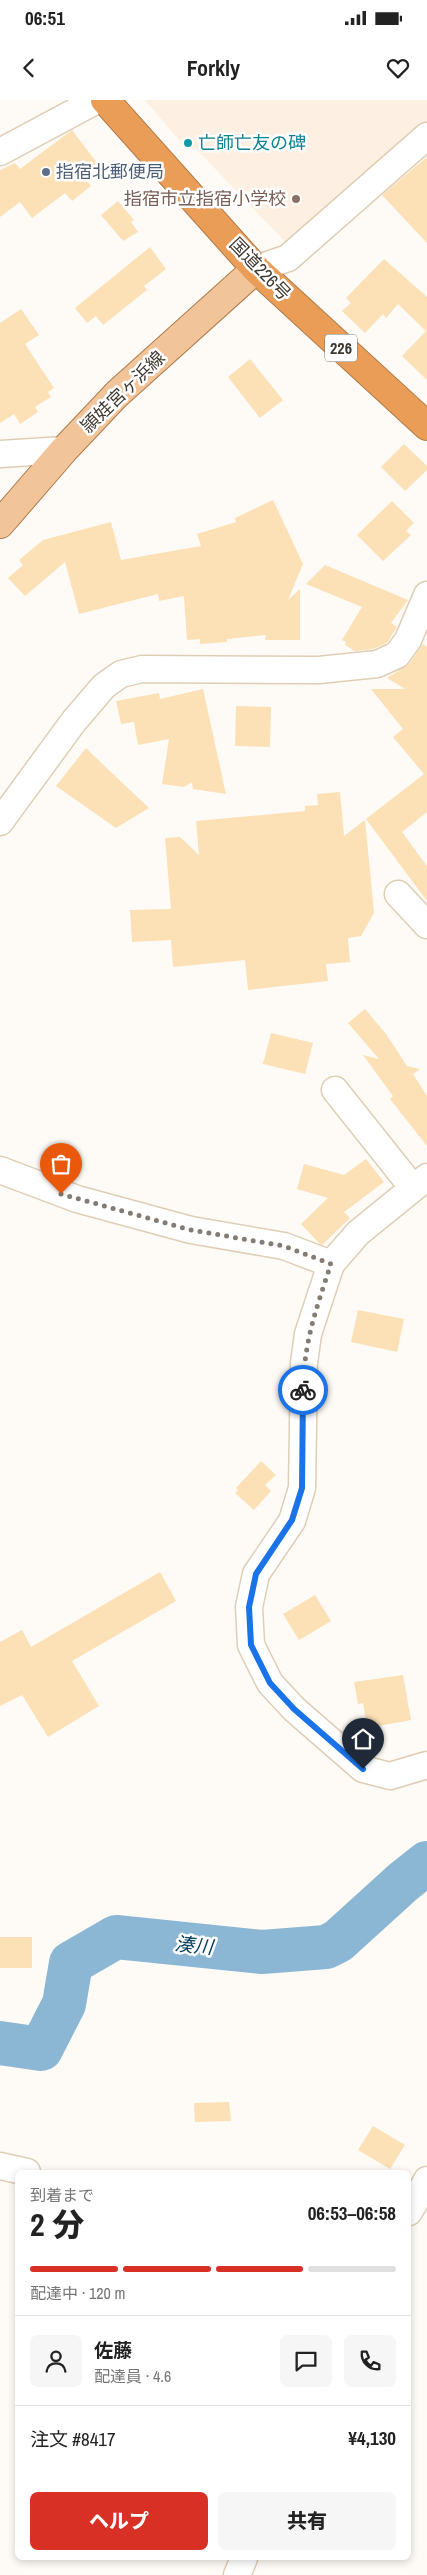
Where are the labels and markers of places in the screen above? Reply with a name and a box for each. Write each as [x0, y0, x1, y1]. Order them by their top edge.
place label: 亡師亡友の碑 [198, 130, 306, 155]
marker: 亡師亡友の碑 [182, 137, 194, 149]
place label: 指宿北郵便局 [56, 159, 164, 184]
marker: 指宿北郵便局 [40, 166, 52, 178]
place label: 指宿市立指宿小学校 [124, 186, 286, 211]
marker: 指宿市立指宿小学校 [290, 193, 302, 205]
pin [40, 1143, 82, 1194]
pin [342, 1718, 384, 1769]

